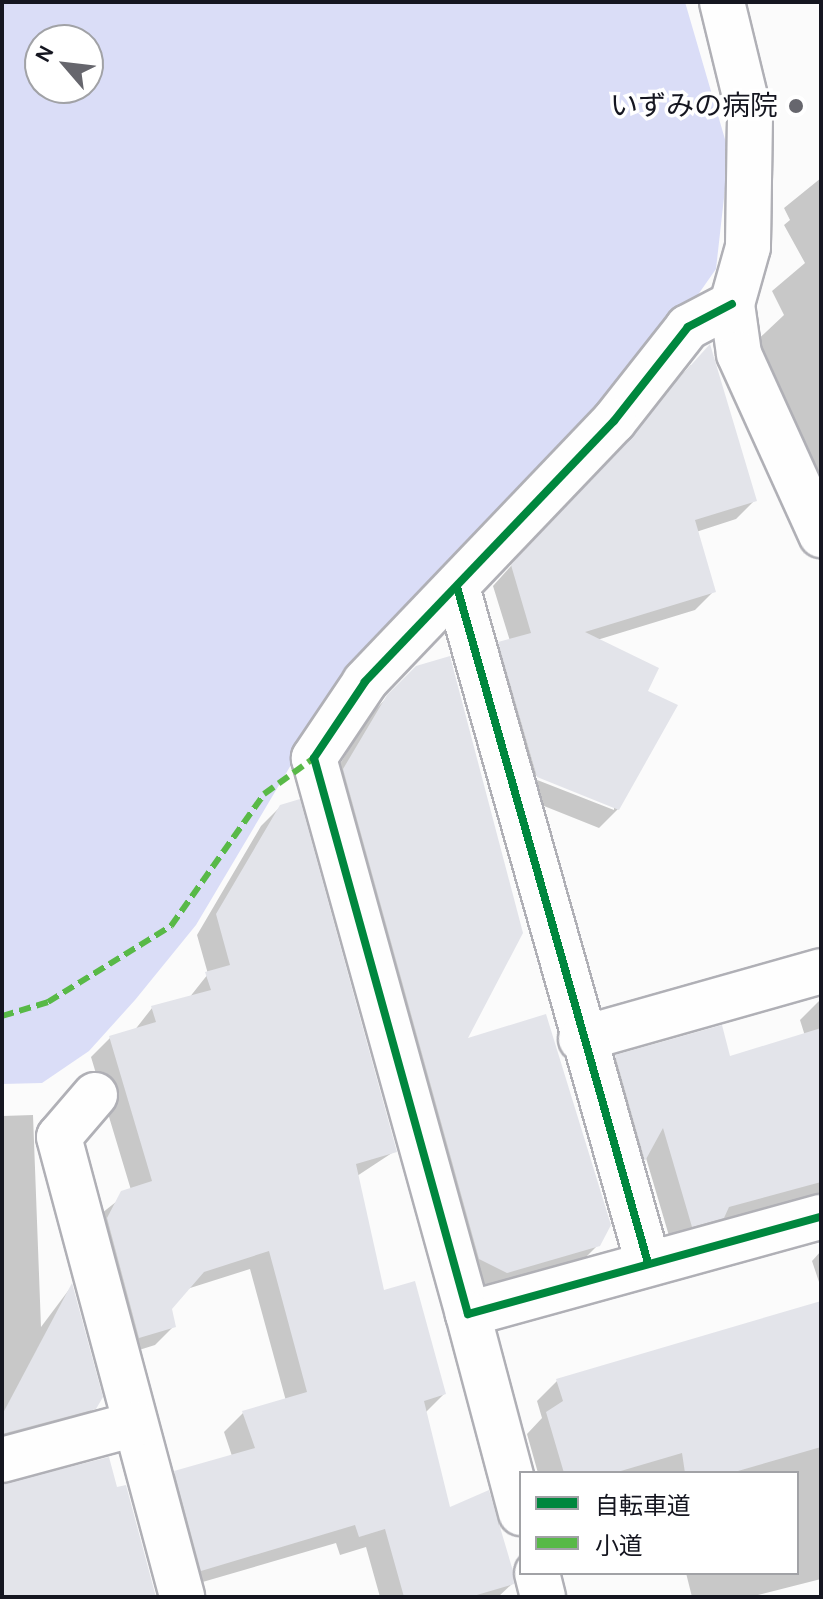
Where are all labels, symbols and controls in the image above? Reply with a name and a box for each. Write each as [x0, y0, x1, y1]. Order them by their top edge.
north arrow [24, 24, 104, 104]
text: N [29, 41, 60, 67]
place label: いずみの病院 [610, 89, 778, 123]
marker: いずみの病院 [785, 95, 807, 117]
legend [519, 1471, 799, 1575]
text: 自転車道 [595, 1492, 691, 1520]
text: 小道 [595, 1532, 643, 1560]

